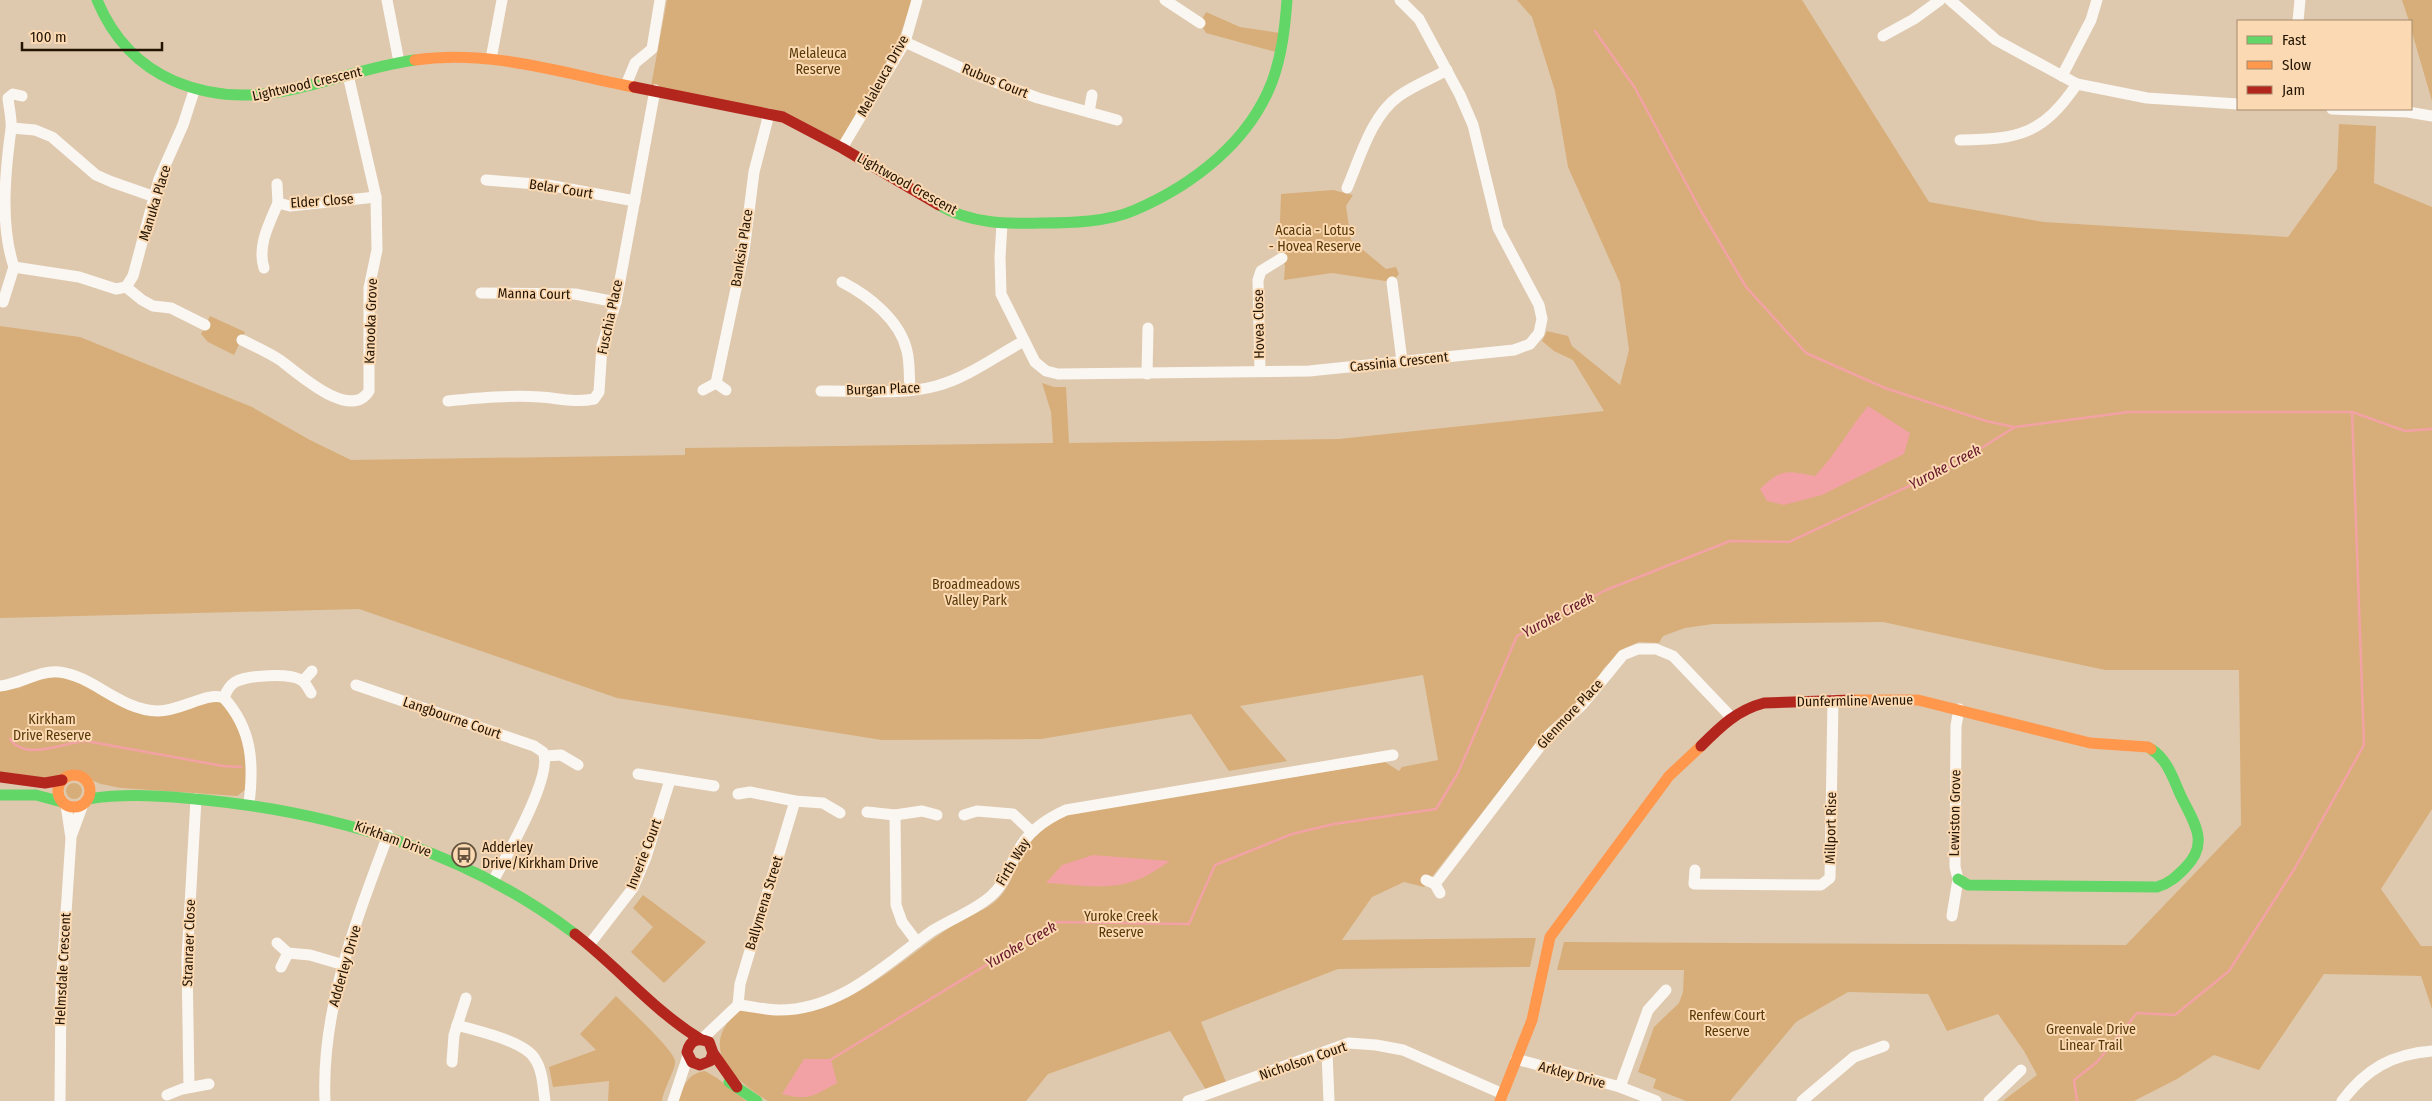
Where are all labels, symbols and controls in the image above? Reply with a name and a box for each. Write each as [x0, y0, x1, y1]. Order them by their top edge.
scale bar [22, 20, 162, 52]
legend [2237, 20, 2412, 110]
text: 100 m [30, 28, 67, 46]
text: Fast [2282, 31, 2306, 49]
street label: Melaleuca Drive [854, 32, 912, 120]
park label: Melaleuca Reserve [789, 45, 847, 78]
text: Slow [2282, 56, 2311, 74]
street label: Rubus Court [959, 60, 1031, 102]
street label: Lightwood Crescent [251, 63, 364, 105]
text: Jam [2282, 81, 2305, 99]
street label: Lightwood Crescent [854, 149, 960, 219]
street label: Manuka Place [135, 163, 175, 243]
street label: Belar Court [528, 176, 594, 202]
street label: Elder Close [290, 190, 354, 212]
street label: Banksia Place [727, 208, 757, 288]
park label: Acacia - Lotus - Hovea Reserve [1269, 222, 1361, 255]
street label: Kanooka Grove [361, 278, 381, 364]
street label: Fuschia Place [594, 278, 626, 356]
street label: Manna Court [498, 285, 571, 303]
street label: Hovea Close [1250, 289, 1268, 359]
street label: Cassinia Crescent [1349, 348, 1450, 376]
street label: Burgan Place [846, 379, 920, 399]
water label: Yuroke Creek [1906, 440, 1984, 493]
park label: Broadmeadows Valley Park [932, 576, 1020, 609]
water label: Yuroke Creek [1519, 588, 1597, 641]
street label: Glenmore Place [1533, 676, 1607, 752]
street label: Dunfermline Avenue [1797, 691, 1913, 711]
street label: Langbourne Court [401, 693, 504, 743]
park label: Kirkham Drive Reserve [13, 711, 91, 744]
street label: Lewiston Grove [1946, 769, 1964, 857]
street label: Millport Rise [1822, 792, 1840, 864]
street label: Inverie Court [623, 816, 665, 891]
street label: Kirkham Drive [352, 817, 434, 861]
street label: Firth Way [992, 835, 1034, 889]
place label: Adderley Drive/Kirkham Drive [482, 839, 599, 872]
bus stop icon: Adderley Drive/Kirkham Drive [451, 842, 477, 868]
street label: Ballymena Street [742, 853, 787, 952]
street label: Stranraer Close [179, 899, 199, 987]
park label: Yuroke Creek Reserve [1084, 908, 1158, 941]
street label: Helmsdale Crescent [52, 912, 74, 1026]
water label: Yuroke Creek [982, 917, 1060, 972]
street label: Adderley Drive [325, 923, 365, 1009]
park label: Renfew Court Reserve [1689, 1007, 1766, 1040]
park label: Greenvale Drive Linear Trail [2046, 1021, 2136, 1054]
street label: Nicholson Court [1257, 1038, 1349, 1084]
street label: Arkley Drive [1537, 1058, 1607, 1092]

